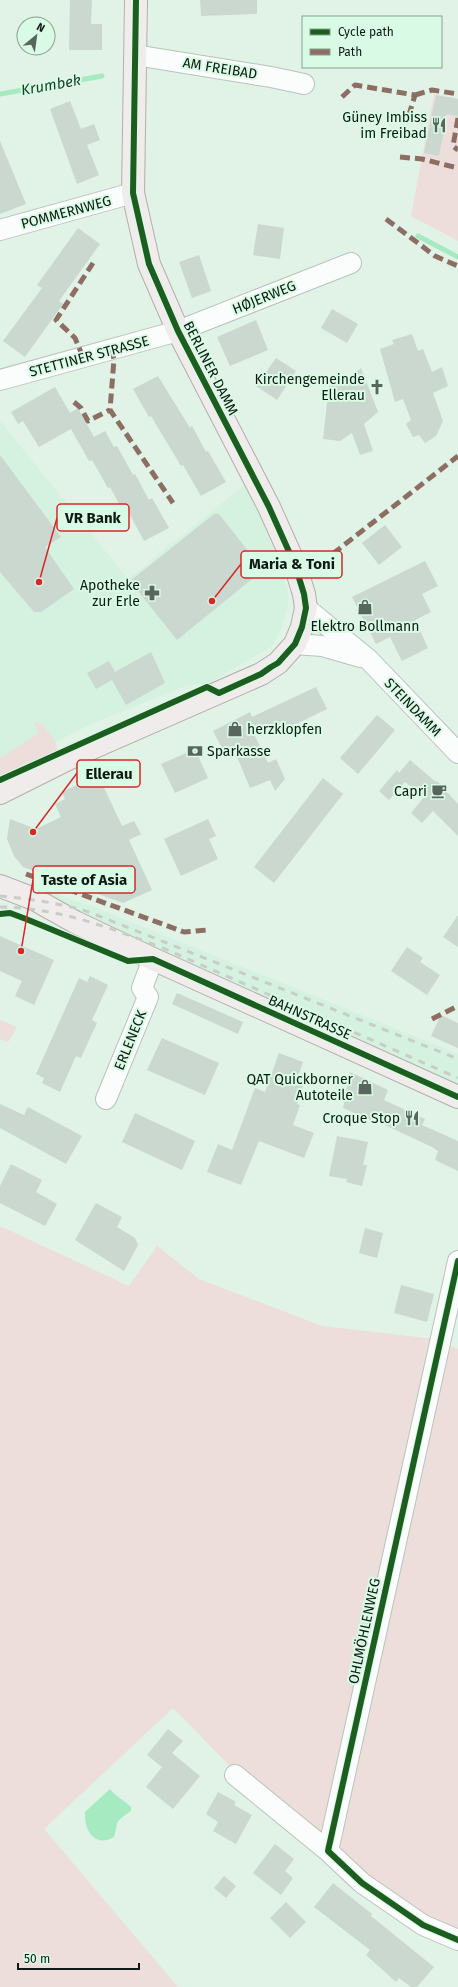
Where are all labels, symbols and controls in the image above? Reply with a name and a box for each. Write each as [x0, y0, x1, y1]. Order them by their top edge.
north arrow [16, 16, 56, 56]
legend [302, 16, 442, 68]
text: N [34, 20, 47, 35]
text: Cycle path [338, 25, 394, 39]
text: Path [338, 45, 362, 59]
street label: AM FREIBAD [182, 54, 258, 83]
water label: Krumbek [20, 71, 82, 99]
place label: Güney Imbiss im Freibad [342, 109, 427, 142]
restaurant icon: Güney Imbiss im Freibad [430, 116, 448, 134]
street label: POMMERNWEG [19, 192, 113, 233]
street label: HØJERWEG [230, 277, 298, 318]
street label: BERLINER DAMM [179, 318, 242, 418]
street label: STETTINER STRASSE [27, 332, 151, 381]
place label: Kirchengemeinde Ellerau [255, 371, 365, 404]
church icon: Kirchengemeinde Ellerau [368, 378, 386, 396]
callout: VR Bank [57, 504, 129, 531]
text: VR Bank [64, 509, 122, 527]
callout: Maria & Toni [241, 551, 342, 578]
text: Maria & Toni [249, 555, 335, 573]
place label: Apotheke zur Erle [80, 577, 140, 610]
pharmacy icon: Apotheke zur Erle [143, 584, 161, 602]
shop icon: Elektro Bollmann [356, 598, 374, 616]
place label: Elektro Bollmann [310, 618, 420, 635]
street label: STEINDAMM [381, 675, 445, 740]
shop icon: herzklopfen [226, 720, 244, 738]
place label: herzklopfen [247, 721, 322, 738]
bank icon: Sparkasse [186, 742, 204, 760]
place label: Sparkasse [207, 743, 271, 760]
callout: Ellerau [77, 760, 140, 787]
text: Ellerau [85, 765, 133, 783]
cafe icon: Capri [430, 782, 448, 800]
place label: Capri [394, 783, 427, 800]
callout: Taste of Asia [33, 866, 135, 893]
text: Taste of Asia [41, 871, 127, 889]
street label: BAHNSTRASSE [266, 992, 354, 1043]
street label: ERLENECK [111, 1007, 150, 1073]
place label: QAT Quickborner Autoteile [246, 1071, 354, 1104]
shop icon: QAT Quickborner Autoteile [356, 1078, 374, 1096]
restaurant icon: Croque Stop [403, 1109, 421, 1127]
place label: Croque Stop [322, 1110, 400, 1127]
street label: OHLMÖHLENWEG [344, 1576, 384, 1686]
scale bar [18, 1945, 139, 1971]
text: 50 m [24, 1952, 50, 1966]

